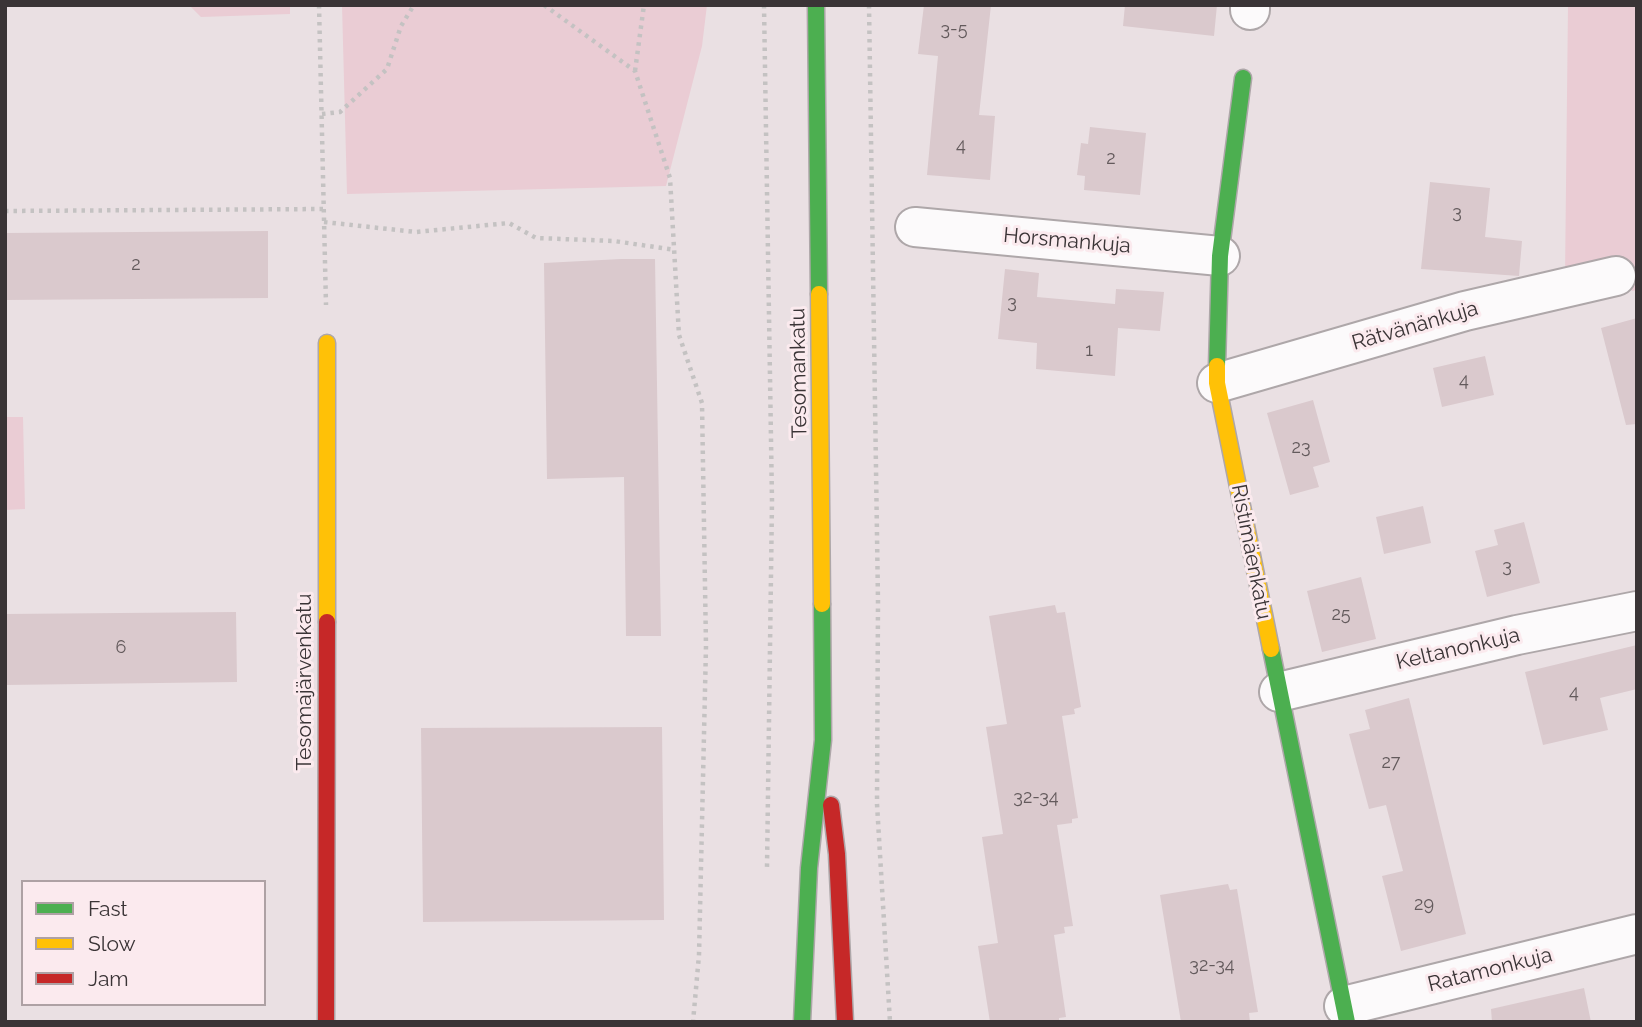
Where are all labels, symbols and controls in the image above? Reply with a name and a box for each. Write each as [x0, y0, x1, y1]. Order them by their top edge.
house number: 3-5 [940, 19, 968, 41]
house number: 4 [956, 135, 966, 157]
house number: 2 [1106, 148, 1116, 170]
house number: 3 [1452, 202, 1462, 224]
street label: Horsmankuja [1002, 223, 1132, 259]
house number: 2 [131, 254, 141, 276]
house number: 3 [1007, 292, 1017, 314]
street label: Rätvänänkuja [1349, 296, 1481, 356]
street label: Tesomankatu [785, 308, 813, 438]
house number: 1 [1085, 340, 1093, 362]
house number: 4 [1459, 370, 1469, 392]
house number: 23 [1292, 437, 1310, 459]
street label: Ristimäenkatu [1226, 482, 1276, 622]
house number: 3 [1502, 556, 1512, 578]
street label: Tesomajärvenkatu [292, 593, 318, 771]
house number: 25 [1331, 604, 1351, 626]
street label: Keltanonkuja [1394, 623, 1522, 675]
house number: 6 [116, 637, 126, 659]
house number: 4 [1569, 682, 1579, 704]
house number: 27 [1381, 752, 1401, 774]
house number: 32-34 [1013, 787, 1059, 809]
legend [21, 880, 266, 1006]
house number: 29 [1414, 894, 1434, 916]
text: Fast [88, 896, 128, 921]
text: Slow [88, 931, 136, 956]
street label: Ratamonkuja [1425, 942, 1555, 998]
house number: 32-34 [1189, 955, 1235, 977]
text: Jam [88, 966, 129, 991]

